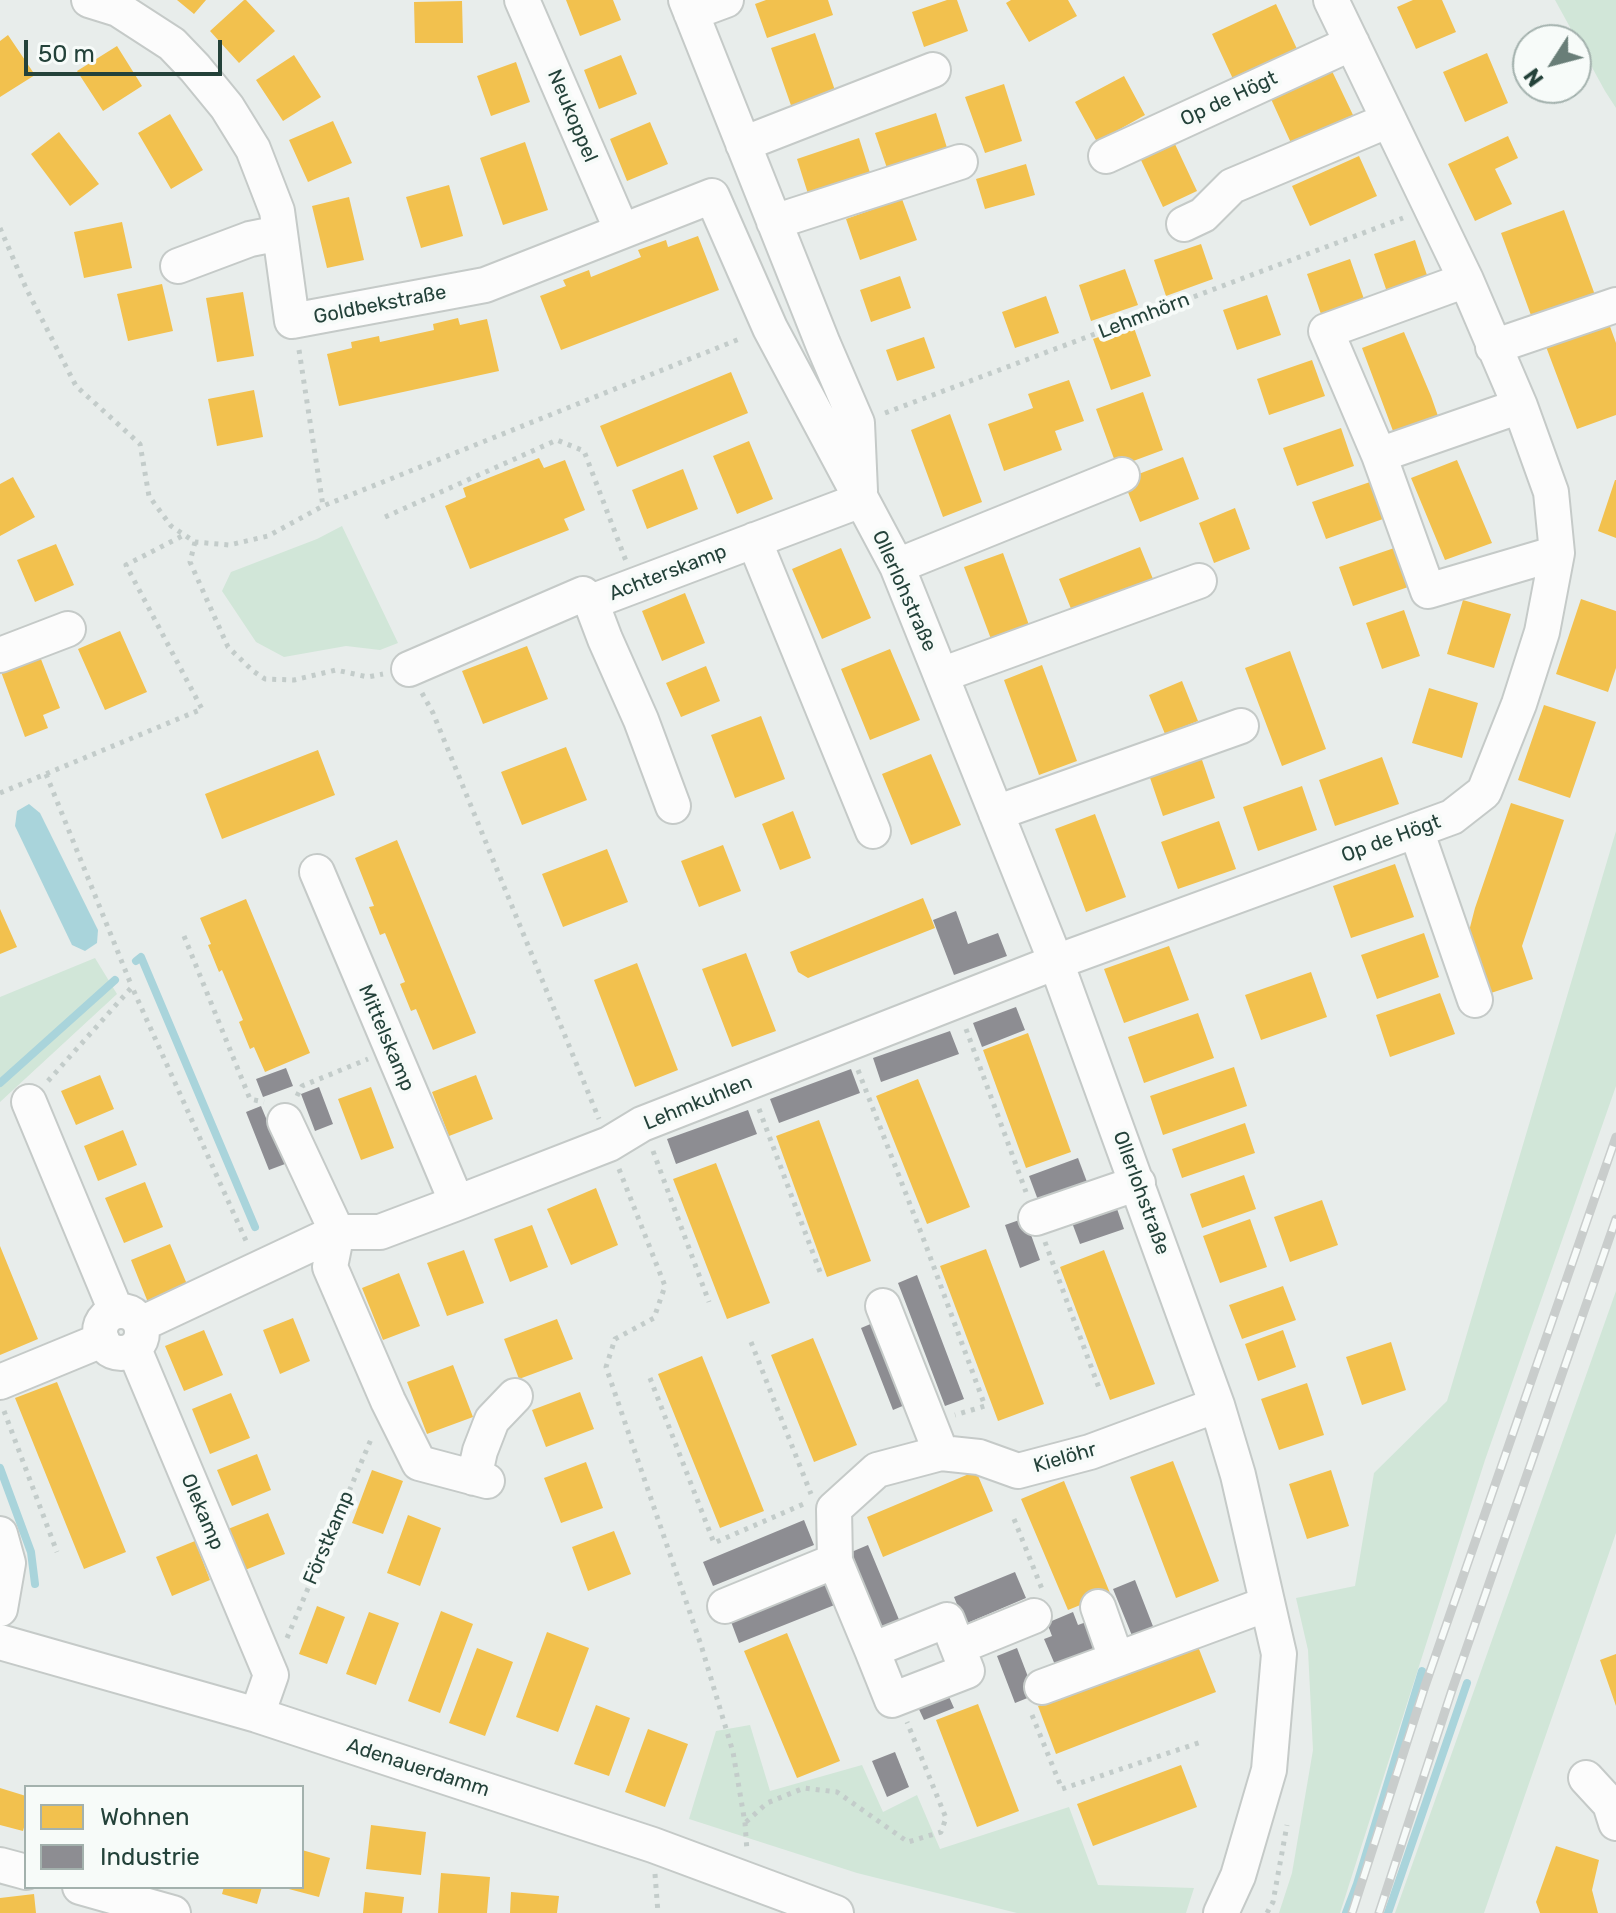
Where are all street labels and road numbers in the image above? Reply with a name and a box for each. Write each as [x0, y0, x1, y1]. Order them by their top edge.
street label: Neukoppel [542, 66, 602, 166]
street label: Op de Högt [1177, 66, 1281, 132]
street label: Goldbekstraße [312, 280, 448, 330]
street label: Lehmhörn [1095, 288, 1193, 344]
street label: Ollerlohstraße [867, 527, 941, 655]
street label: Achterskamp [606, 540, 730, 606]
street label: Op de Högt [1338, 810, 1444, 868]
street label: Mittelskamp [353, 981, 419, 1095]
street label: Lehmkuhlen [640, 1070, 756, 1136]
street label: Ollerlohstraße [1107, 1128, 1175, 1258]
street label: Kielöhr [1031, 1438, 1099, 1478]
street label: Olekamp [175, 1470, 229, 1554]
street label: Förstkamp [299, 1488, 359, 1588]
street label: Adenauerdamm [344, 1734, 492, 1802]

